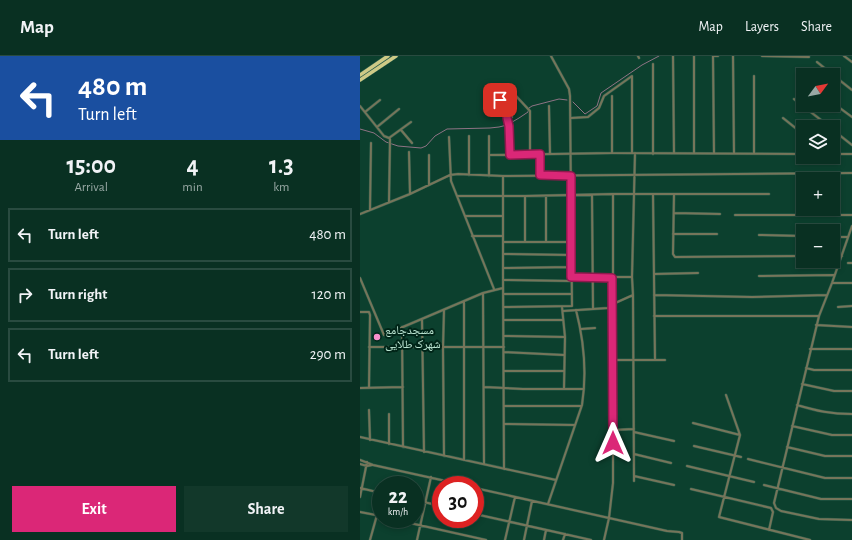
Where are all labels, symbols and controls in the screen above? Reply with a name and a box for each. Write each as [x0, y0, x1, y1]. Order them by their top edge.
text: Map [20, 18, 54, 37]
text: Map [698, 20, 723, 34]
text: Layers [745, 20, 779, 34]
text: Share [801, 20, 832, 34]
north arrow [796, 68, 840, 112]
map controls [796, 68, 840, 268]
icon: left [12, 72, 64, 124]
text: 480 m [78, 73, 147, 101]
pin [483, 83, 517, 117]
icon: arrive [489, 89, 511, 111]
text: Turn left [78, 106, 137, 124]
button: layers [796, 120, 840, 164]
text: 15:00 [66, 154, 116, 178]
text: 4 [186, 154, 199, 178]
text: 1.3 [269, 154, 294, 178]
button: + [796, 172, 840, 216]
text: Arrival [74, 181, 108, 194]
text: min [182, 181, 203, 194]
text: km [273, 181, 289, 194]
icon: left [14, 224, 36, 246]
button: − [796, 224, 840, 268]
text: Turn left [48, 227, 99, 242]
text: 480 m [309, 227, 346, 242]
icon: right [14, 284, 36, 306]
text: Turn right [48, 287, 107, 302]
text: 120 m [312, 287, 346, 302]
place label: مسجدجامع شهرک طلایی [385, 324, 441, 351]
marker: مسجدجامع شهرک طلایی [372, 332, 382, 342]
icon: left [14, 344, 36, 366]
text: Turn left [48, 347, 99, 362]
text: 290 m [310, 347, 346, 362]
position arrow [592, 422, 634, 464]
speed limit sign: 30 [432, 476, 484, 528]
button: Exit [12, 486, 176, 532]
button: Share [184, 486, 348, 532]
text: 22 [389, 487, 407, 507]
text: km/h [388, 507, 408, 517]

